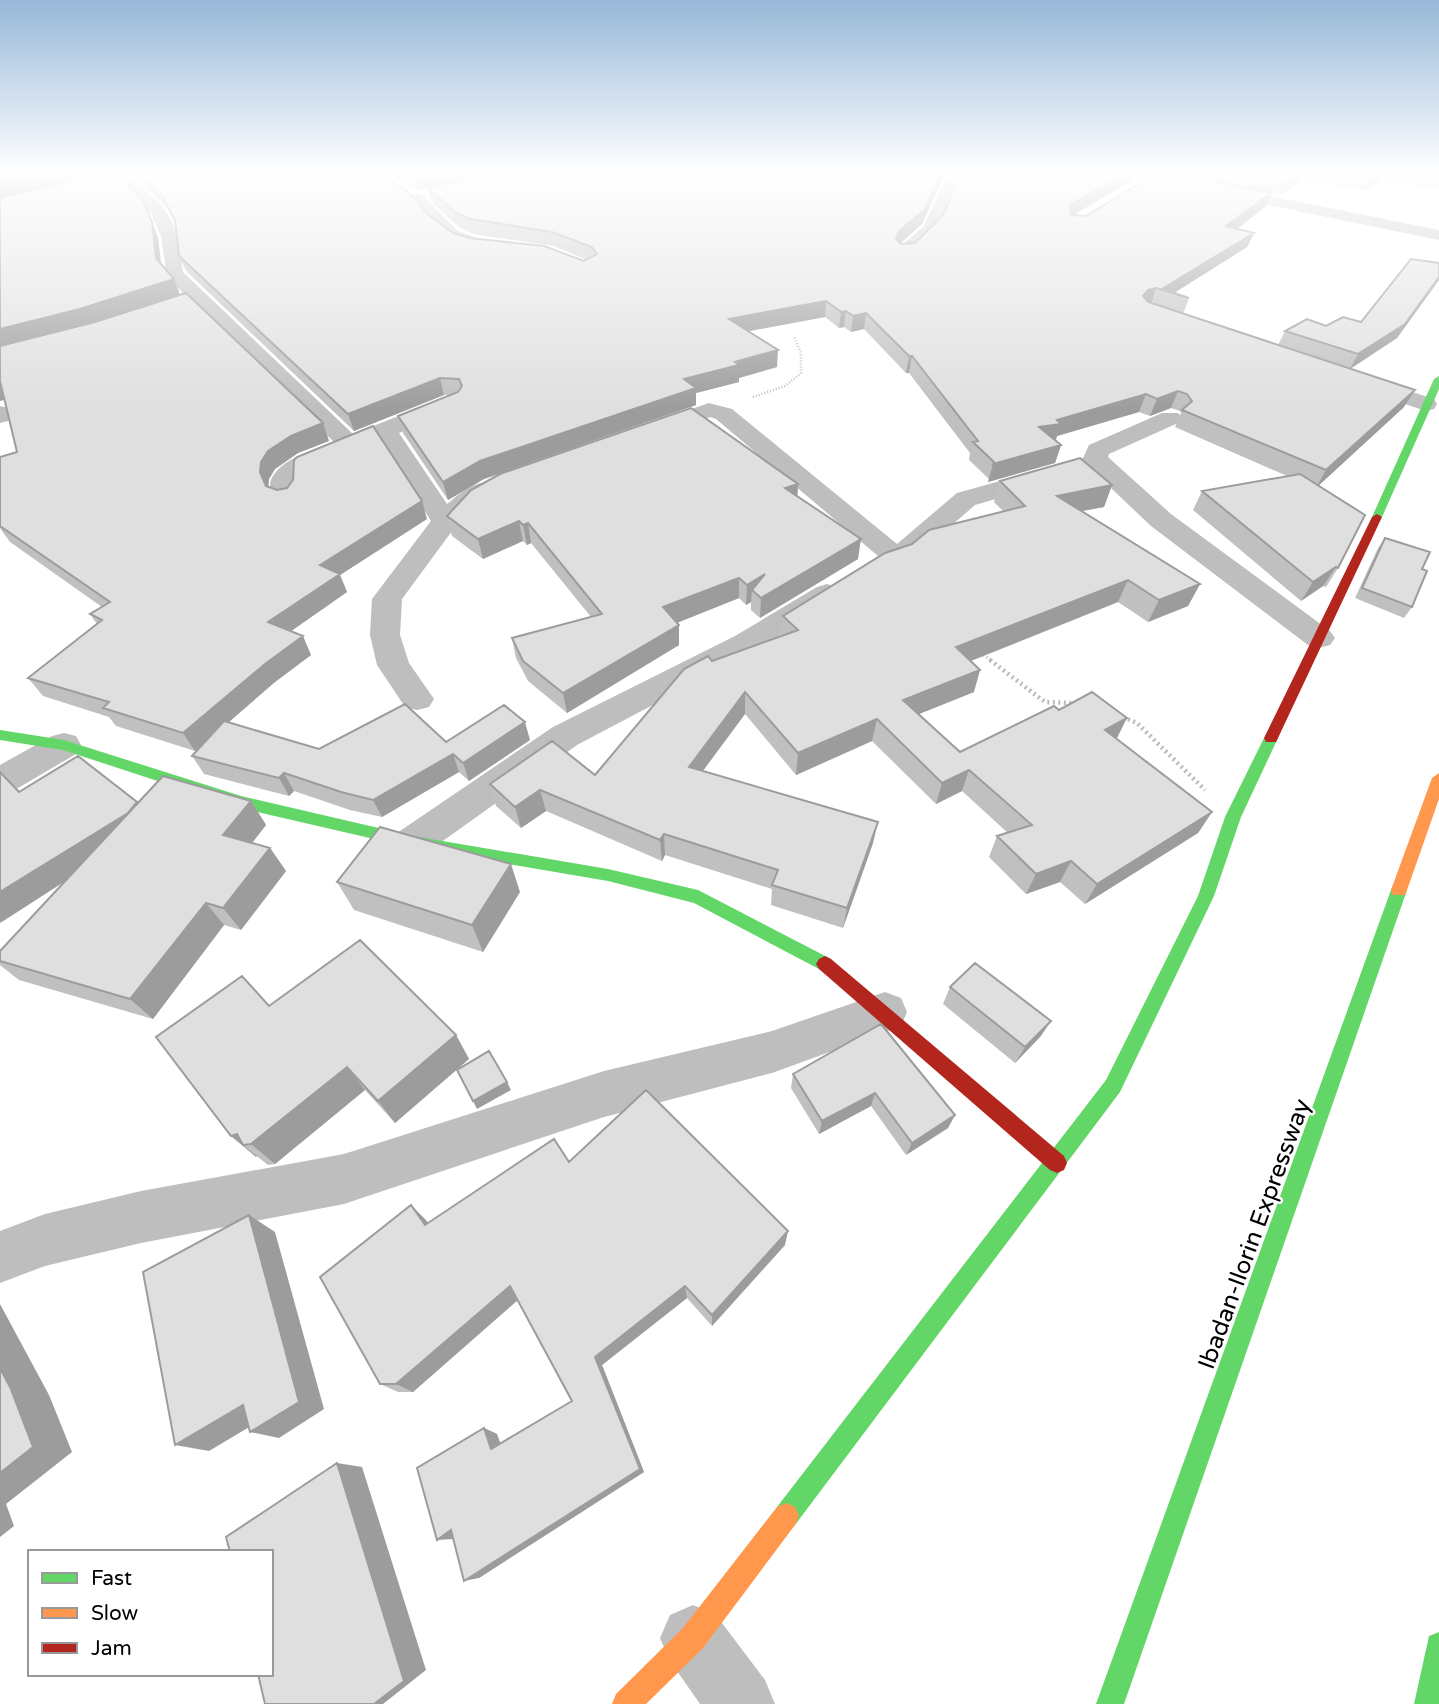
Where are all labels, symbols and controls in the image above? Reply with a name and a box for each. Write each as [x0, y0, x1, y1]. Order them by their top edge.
street label: Ibadan-Ilorin Expressway [1192, 1095, 1317, 1373]
legend [28, 1550, 273, 1676]
text: Fast [91, 1566, 132, 1591]
text: Slow [91, 1601, 139, 1626]
text: Jam [91, 1636, 132, 1661]

